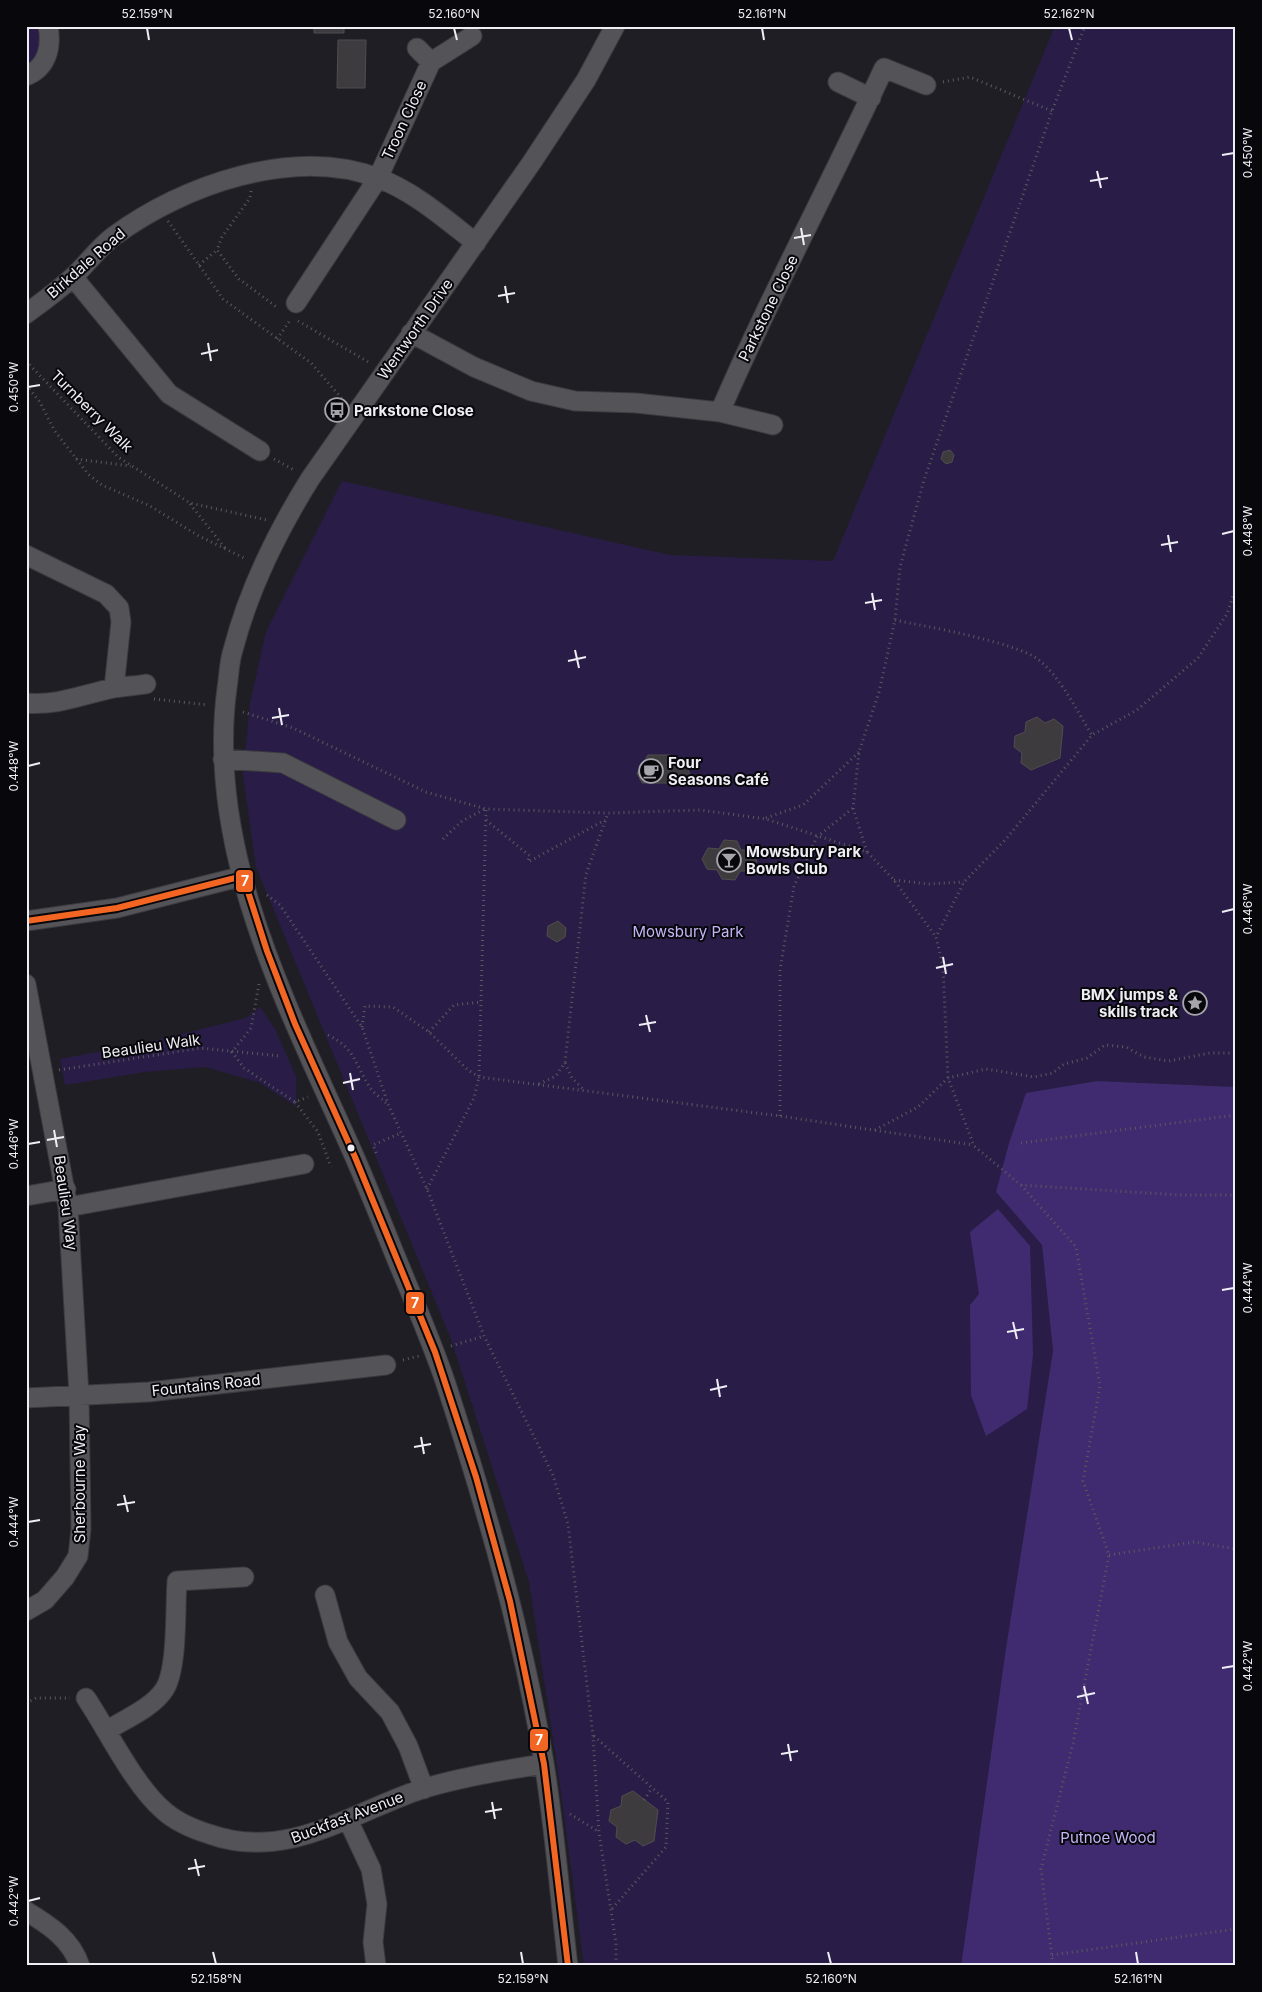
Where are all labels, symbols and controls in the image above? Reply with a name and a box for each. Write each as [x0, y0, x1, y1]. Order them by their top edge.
text: 52.159°N [121, 6, 173, 21]
text: 52.160°N [428, 6, 480, 21]
text: 52.161°N [738, 6, 786, 21]
text: 52.162°N [1043, 6, 1095, 21]
street label: Troon Close [377, 77, 431, 163]
text: 0.450°W [1240, 128, 1255, 178]
street label: Birkdale Road [43, 224, 129, 302]
street label: Parkstone Close [734, 252, 802, 364]
street label: Wentworth Drive [373, 275, 457, 383]
text: 0.450°W [6, 362, 21, 412]
street label: Turnberry Walk [47, 366, 138, 457]
bus stop icon: Parkstone Close [324, 397, 350, 423]
place label: Parkstone Close [354, 401, 474, 420]
text: 0.448°W [1240, 505, 1255, 556]
text: 0.448°W [6, 740, 21, 791]
place label: Four Seasons Café [668, 753, 769, 789]
cafe icon: Four Seasons Café [638, 758, 664, 784]
place label: Mowsbury Park Bowls Club [746, 842, 861, 878]
bar icon: Mowsbury Park Bowls Club [716, 847, 742, 873]
line badge: 7 [235, 869, 254, 893]
text: 7 [241, 872, 249, 889]
text: 0.446°W [1240, 883, 1255, 934]
park label: Mowsbury Park [632, 922, 744, 941]
place label: BMX jumps & skills track [1081, 985, 1178, 1021]
place icon: BMX jumps & skills track [1182, 990, 1208, 1016]
street label: Beaulieu Walk [100, 1030, 202, 1062]
text: 0.446°W [6, 1118, 21, 1169]
unlabelled marker [346, 1143, 356, 1153]
street label: Beaulieu Way [50, 1154, 82, 1252]
text: 0.444°W [1240, 1262, 1255, 1314]
line badge: 7 [405, 1291, 425, 1315]
text: 7 [411, 1294, 419, 1311]
street label: Fountains Road [151, 1370, 261, 1400]
street label: Sherbourne Way [70, 1424, 89, 1543]
text: 0.444°W [6, 1496, 21, 1548]
text: 0.442°W [1240, 1640, 1255, 1691]
line badge: 7 [529, 1728, 549, 1752]
text: 7 [535, 1731, 543, 1748]
street label: Buckfast Avenue [288, 1787, 406, 1847]
park label: Putnoe Wood [1060, 1828, 1156, 1847]
text: 0.442°W [6, 1875, 21, 1926]
text: 52.158°N [191, 1971, 241, 1986]
text: 52.159°N [497, 1971, 549, 1986]
text: 52.160°N [805, 1971, 857, 1986]
text: 52.161°N [1114, 1971, 1162, 1986]

